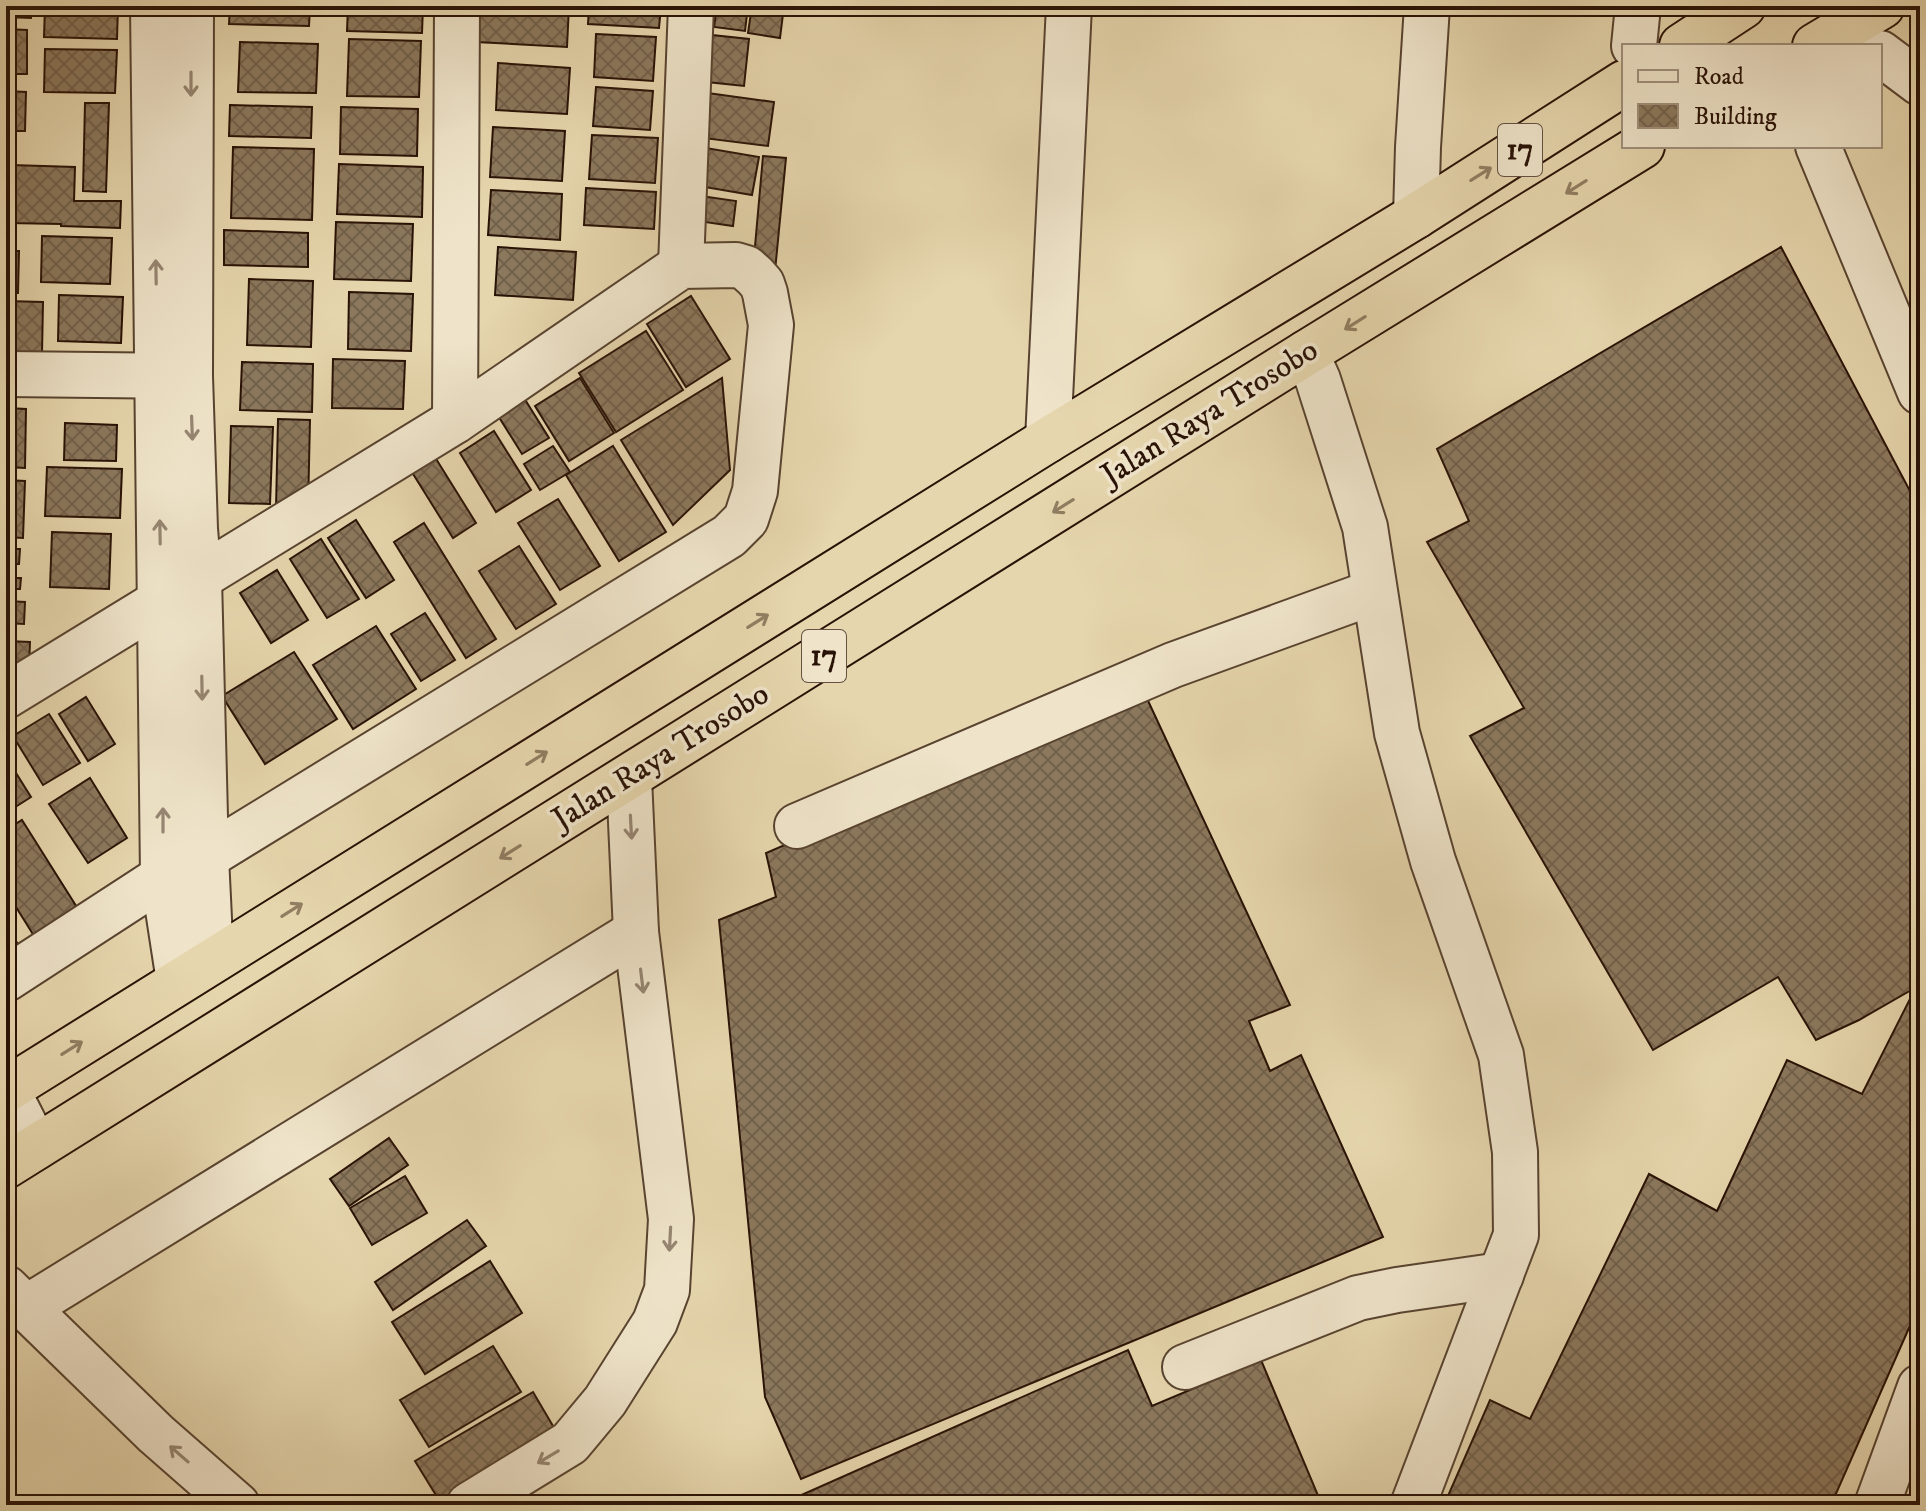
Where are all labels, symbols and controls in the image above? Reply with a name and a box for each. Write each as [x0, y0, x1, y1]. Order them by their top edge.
legend [1622, 44, 1882, 148]
text: Road [1694, 62, 1744, 92]
one-way arrow [183, 70, 199, 97]
text: Building [1694, 102, 1777, 132]
road number: 17 [1498, 124, 1542, 176]
one-way arrow [1470, 166, 1492, 183]
one-way arrow [1565, 179, 1588, 195]
one-way arrow [149, 259, 164, 286]
one-way arrow [1344, 316, 1367, 332]
street label: Jalan Raya Trosobo [1092, 330, 1326, 497]
one-way arrow [184, 414, 199, 441]
one-way arrow [1052, 498, 1075, 514]
one-way arrow [152, 519, 168, 546]
one-way arrow [746, 612, 768, 629]
road number: 17 [802, 630, 846, 682]
one-way arrow [194, 674, 209, 701]
street label: Jalan Raya Trosobo [543, 674, 777, 841]
one-way arrow [525, 750, 548, 766]
one-way arrow [155, 807, 171, 834]
one-way arrow [624, 813, 639, 840]
one-way arrow [499, 844, 522, 860]
one-way arrow [280, 902, 303, 918]
one-way arrow [635, 968, 650, 993]
one-way arrow [60, 1040, 83, 1056]
one-way arrow [662, 1225, 677, 1252]
one-way arrow [169, 1445, 189, 1463]
one-way arrow [537, 1449, 559, 1465]

